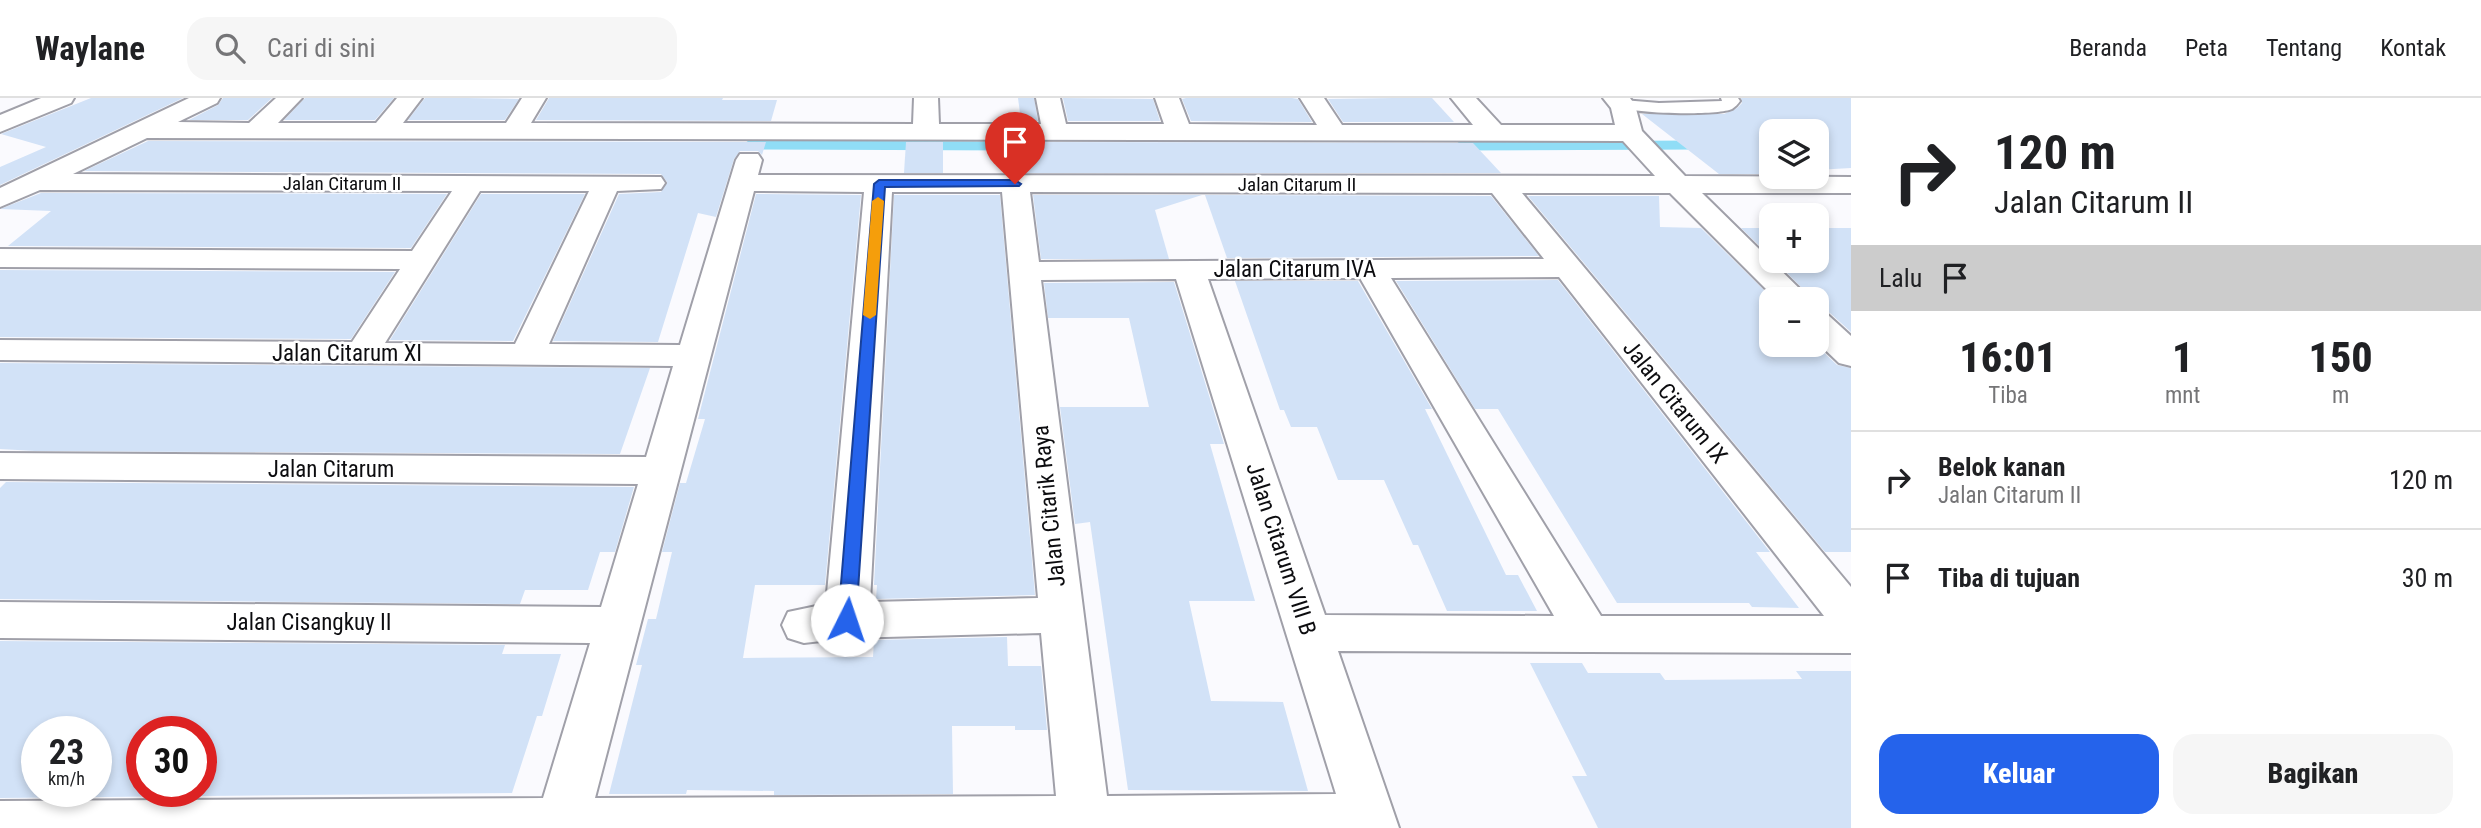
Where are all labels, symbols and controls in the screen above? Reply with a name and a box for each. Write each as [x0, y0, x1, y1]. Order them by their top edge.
search box [187, 17, 677, 80]
text: Waylane [35, 29, 145, 68]
icon: search [211, 29, 249, 67]
text: Cari di sini [267, 33, 375, 63]
text: Beranda [2069, 34, 2147, 62]
text: Peta [2185, 34, 2228, 62]
text: Tentang [2266, 34, 2342, 62]
text: Kontak [2380, 34, 2446, 62]
pin [985, 112, 1045, 184]
map controls [1759, 119, 1829, 357]
button: layers [1759, 119, 1829, 189]
icon: arrive [996, 123, 1034, 161]
text: 120 m [1994, 124, 2116, 181]
icon: right [1879, 126, 1970, 217]
street label: Jalan Citarum II [283, 172, 401, 195]
street label: Jalan Citarum II [1238, 173, 1356, 196]
text: Jalan Citarum II [1994, 183, 2193, 221]
button: + [1759, 203, 1829, 273]
street label: Jalan Citarum IVA [1214, 256, 1376, 283]
icon: arrive [1936, 259, 1974, 297]
text: Lalu [1879, 263, 1922, 293]
button: − [1759, 287, 1829, 357]
text: 16:01 [1959, 333, 2057, 382]
text: 1 [2172, 333, 2193, 382]
text: 150 [2309, 333, 2373, 382]
street label: Jalan Citarum IX [1617, 335, 1733, 469]
street label: Jalan Citarum XI [272, 340, 422, 367]
text: Tiba [1988, 382, 2028, 409]
text: mnt [2165, 382, 2200, 409]
text: m [2332, 382, 2349, 409]
street label: Jalan Citarik Raya [1027, 424, 1071, 588]
text: Belok kanan [1938, 452, 2065, 482]
street label: Jalan Citarum [268, 456, 394, 483]
street label: Jalan Citarum VIII B [1240, 459, 1322, 639]
icon: right [1879, 461, 1917, 499]
text: 120 m [2389, 465, 2453, 495]
text: Jalan Citarum II [1938, 482, 2081, 509]
icon: arrive [1879, 559, 1917, 597]
text: Tiba di tujuan [1938, 563, 2080, 593]
text: 30 m [2402, 563, 2453, 593]
position arrow [810, 583, 884, 657]
street label: Jalan Cisangkuy II [227, 609, 392, 636]
speed limit sign: 30 [126, 716, 217, 807]
text: 23 [49, 732, 84, 773]
button: Keluar [1879, 734, 2159, 814]
button: Bagikan [2173, 734, 2453, 814]
text: km/h [48, 768, 85, 789]

